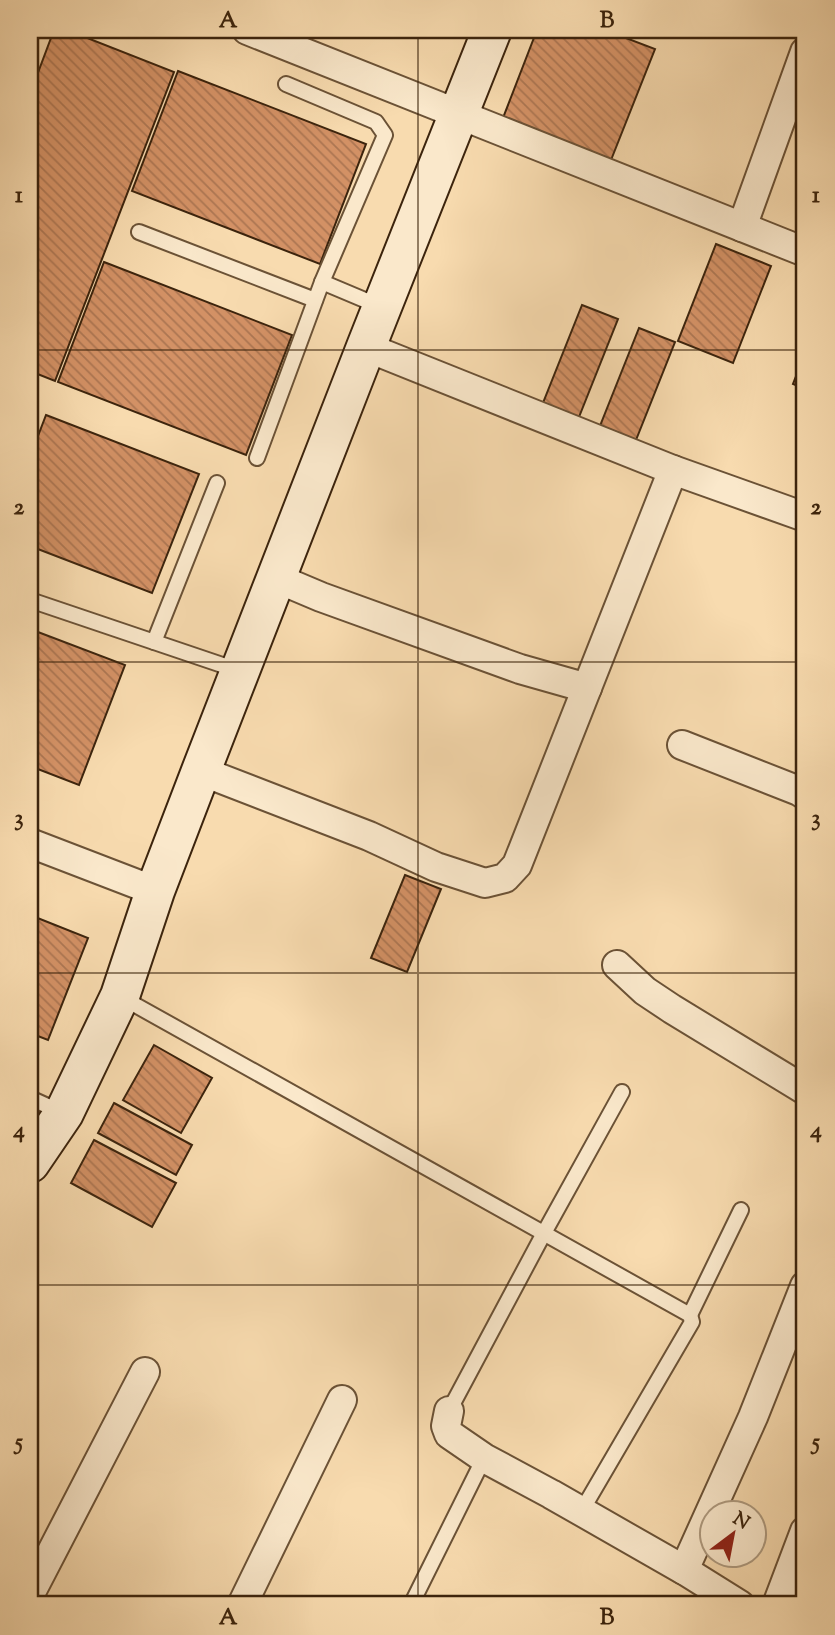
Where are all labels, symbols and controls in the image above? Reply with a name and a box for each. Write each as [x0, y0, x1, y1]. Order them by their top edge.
text: A [219, 5, 238, 38]
text: B [600, 5, 615, 38]
text: 1 [15, 180, 23, 213]
text: 1 [812, 180, 820, 213]
text: 2 [14, 492, 25, 525]
text: 2 [811, 492, 822, 525]
text: 3 [14, 803, 24, 836]
text: 3 [811, 803, 821, 836]
text: 4 [12, 1115, 25, 1148]
text: 4 [809, 1115, 822, 1148]
text: 5 [13, 1427, 23, 1460]
text: 5 [810, 1427, 820, 1460]
north arrow [698, 1498, 768, 1568]
text: N [727, 1506, 754, 1537]
text: A [219, 1602, 238, 1635]
text: B [600, 1602, 615, 1635]

